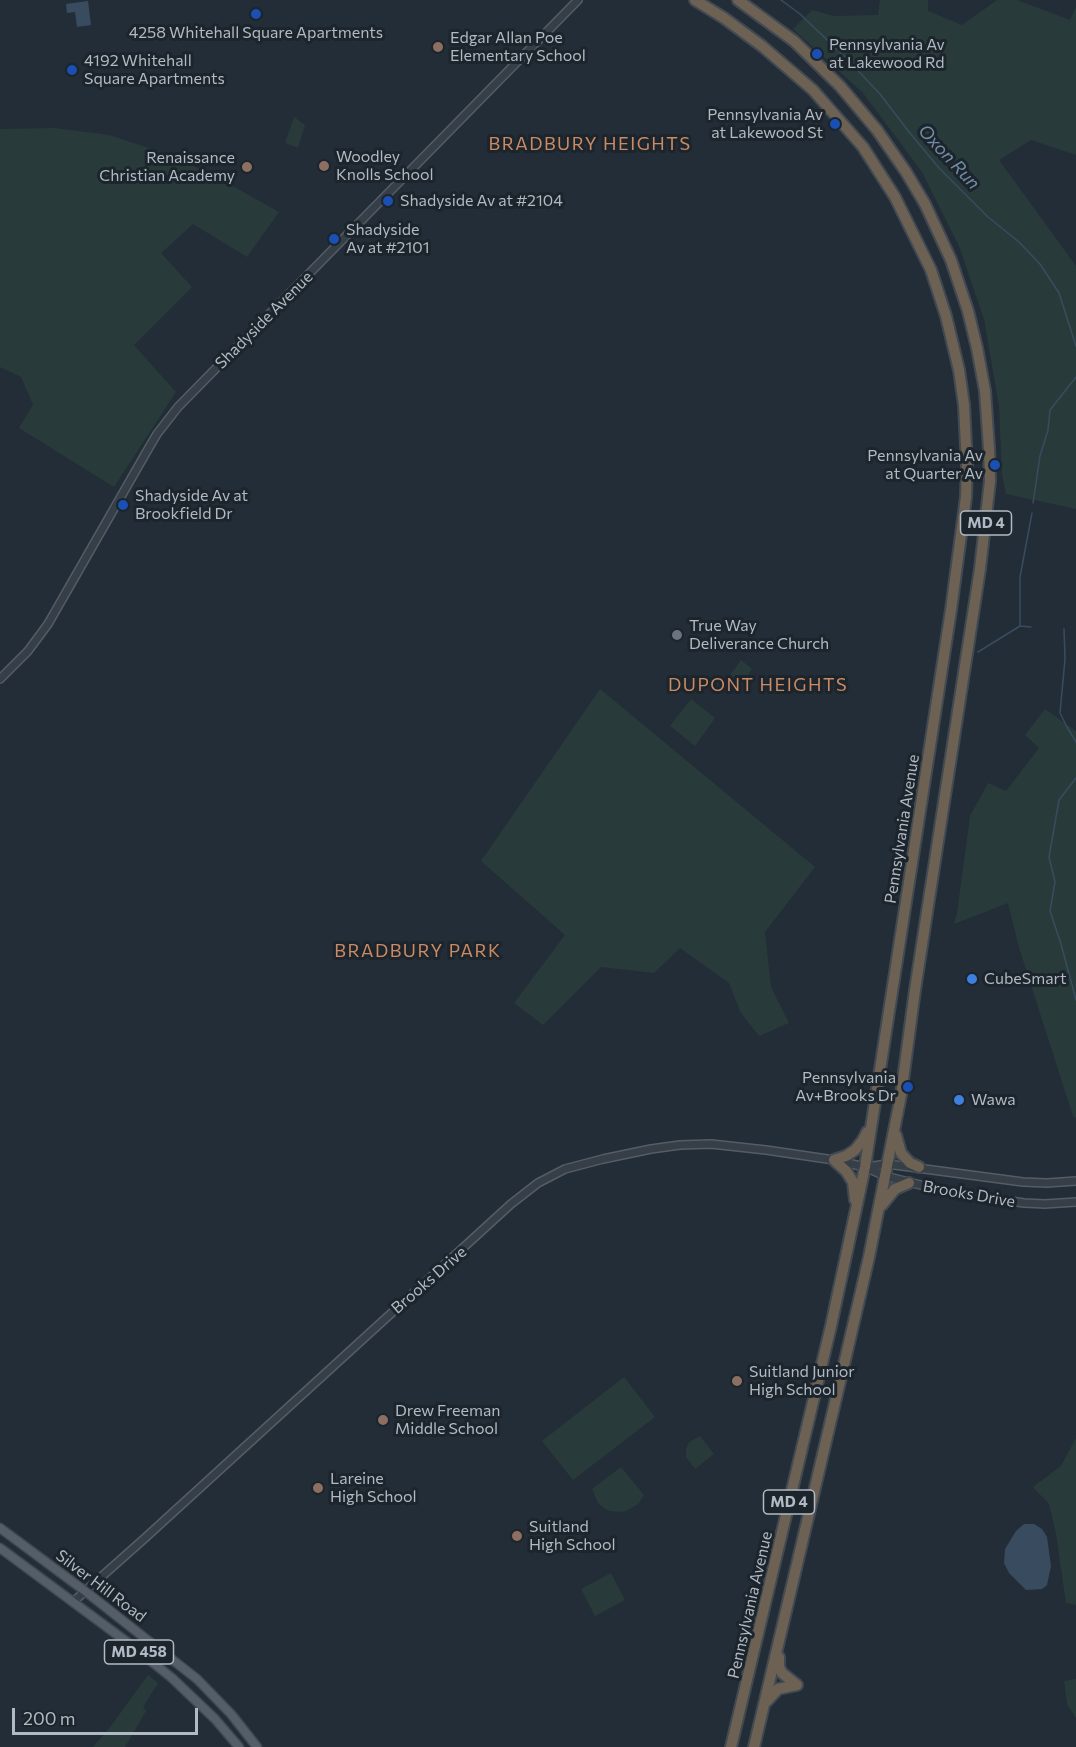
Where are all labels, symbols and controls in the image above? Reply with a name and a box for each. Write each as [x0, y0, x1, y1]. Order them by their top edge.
marker: 4258 Whitehall Square Apartments [249, 7, 263, 21]
place label: 4258 Whitehall Square Apartments [129, 23, 383, 43]
place label: Edgar Allan Poe Elementary School [450, 28, 586, 66]
place label: Pennsylvania Av at Lakewood Rd [829, 35, 945, 73]
marker: Edgar Allan Poe Elementary School [431, 40, 445, 54]
marker: Pennsylvania Av at Lakewood Rd [810, 47, 824, 61]
place label: 4192 Whitehall Square Apartments [84, 51, 225, 89]
marker: 4192 Whitehall Square Apartments [65, 63, 79, 77]
place label: Pennsylvania Av at Lakewood St [707, 105, 823, 143]
marker: Pennsylvania Av at Lakewood St [828, 117, 842, 131]
water label: Oxon Run [914, 120, 984, 194]
district label: BRADBURY HEIGHTS [489, 133, 691, 155]
place label: Woodley Knolls School [336, 147, 434, 185]
place label: Renaissance Christian Academy [99, 148, 235, 186]
marker: Woodley Knolls School [317, 159, 331, 173]
marker: Renaissance Christian Academy [240, 160, 254, 174]
place label: Shadyside Av at #2104 [400, 191, 563, 211]
marker: Shadyside Av at #2104 [381, 194, 395, 208]
place label: Shadyside Av at #2101 [346, 220, 430, 258]
marker: Shadyside Av at #2101 [327, 232, 341, 246]
street label: Shadyside Avenue [211, 267, 317, 373]
place label: Pennsylvania Av at Quarter Av [867, 446, 983, 484]
marker: Pennsylvania Av at Quarter Av [988, 458, 1002, 472]
place label: Shadyside Av at Brookfield Dr [135, 486, 248, 524]
marker: Shadyside Av at Brookfield Dr [116, 498, 130, 512]
road number: MD 4 [960, 511, 1012, 535]
place label: True Way Deliverance Church [689, 616, 829, 654]
marker: True Way Deliverance Church [670, 628, 684, 642]
district label: DUPONT HEIGHTS [668, 674, 848, 696]
street label: Pennsylvania Avenue [881, 753, 923, 905]
district label: BRADBURY PARK [334, 940, 502, 962]
place label: CubeSmart [984, 969, 1066, 989]
marker: CubeSmart [965, 972, 979, 986]
place label: Pennsylvania Av+Brooks Dr [795, 1068, 896, 1106]
marker: Pennsylvania Av+Brooks Dr [901, 1080, 915, 1094]
place label: Wawa [971, 1090, 1016, 1110]
marker: Wawa [952, 1093, 966, 1107]
street label: Brooks Drive [921, 1176, 1017, 1212]
street label: Brooks Drive [388, 1242, 470, 1318]
place label: Suitland Junior High School [749, 1362, 855, 1400]
marker: Suitland Junior High School [730, 1374, 744, 1388]
place label: Drew Freeman Middle School [395, 1401, 500, 1439]
marker: Drew Freeman Middle School [376, 1413, 390, 1427]
place label: Lareine High School [330, 1469, 417, 1507]
marker: Lareine High School [311, 1481, 325, 1495]
road number: MD 4 [764, 1490, 814, 1514]
place label: Suitland High School [529, 1517, 616, 1555]
marker: Suitland High School [510, 1529, 524, 1543]
street label: Pennsylvania Avenue [724, 1530, 776, 1680]
street label: Silver Hill Road [52, 1546, 150, 1626]
road number: MD 458 [104, 1640, 174, 1664]
scale bar [15, 1696, 201, 1734]
text: 200 m [23, 1707, 76, 1729]

